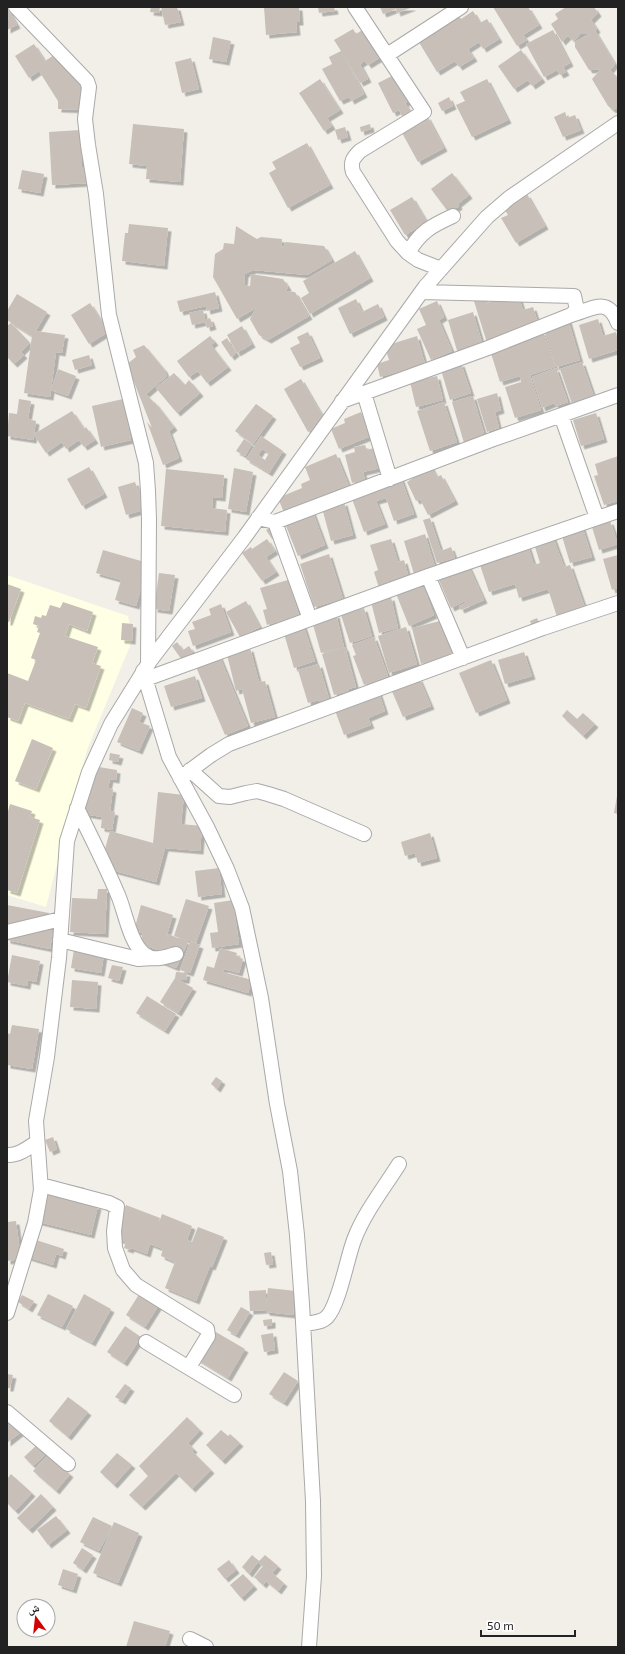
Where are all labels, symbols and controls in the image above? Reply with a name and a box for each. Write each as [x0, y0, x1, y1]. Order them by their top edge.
north arrow [16, 1598, 56, 1638]
text: ش [26, 1600, 41, 1618]
scale bar [481, 1612, 575, 1638]
text: 50 m [487, 1618, 514, 1632]

